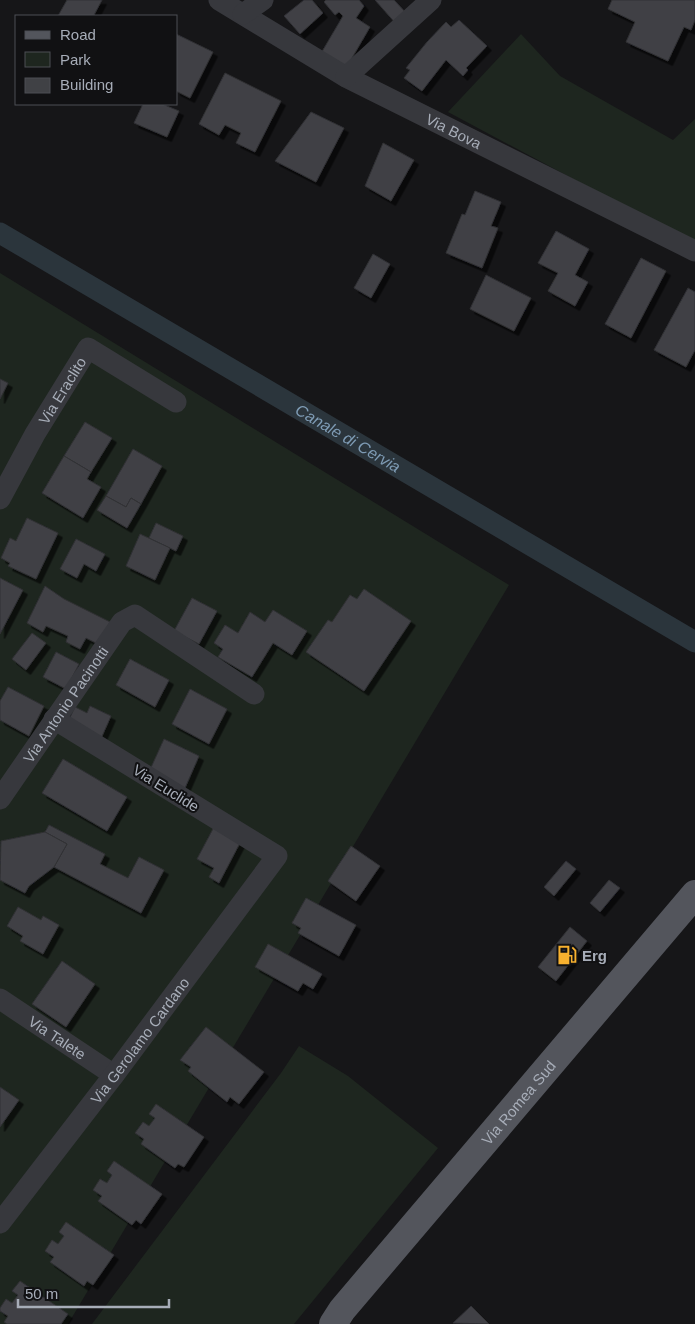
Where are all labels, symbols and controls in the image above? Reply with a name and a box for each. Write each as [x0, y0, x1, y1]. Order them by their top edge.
legend [15, 15, 178, 105]
text: Road [60, 26, 96, 43]
text: Park [60, 51, 91, 68]
text: Building [60, 76, 113, 93]
street label: Via Bova [423, 110, 485, 152]
street label: Via Eraclito [35, 354, 89, 427]
water label: Canale di Cervia [293, 401, 404, 475]
street label: Via Antonio Pacinotti [19, 643, 111, 766]
street label: Via Euclide [130, 761, 202, 815]
fuel station icon: Erg [556, 944, 578, 966]
place label: Erg [582, 947, 607, 964]
street label: Via Gerolamo Cardano [87, 974, 192, 1107]
street label: Via Talete [25, 1012, 89, 1062]
street label: Via Romea Sud [478, 1057, 559, 1148]
scale bar [18, 1276, 169, 1308]
text: 50 m [25, 1285, 58, 1302]

